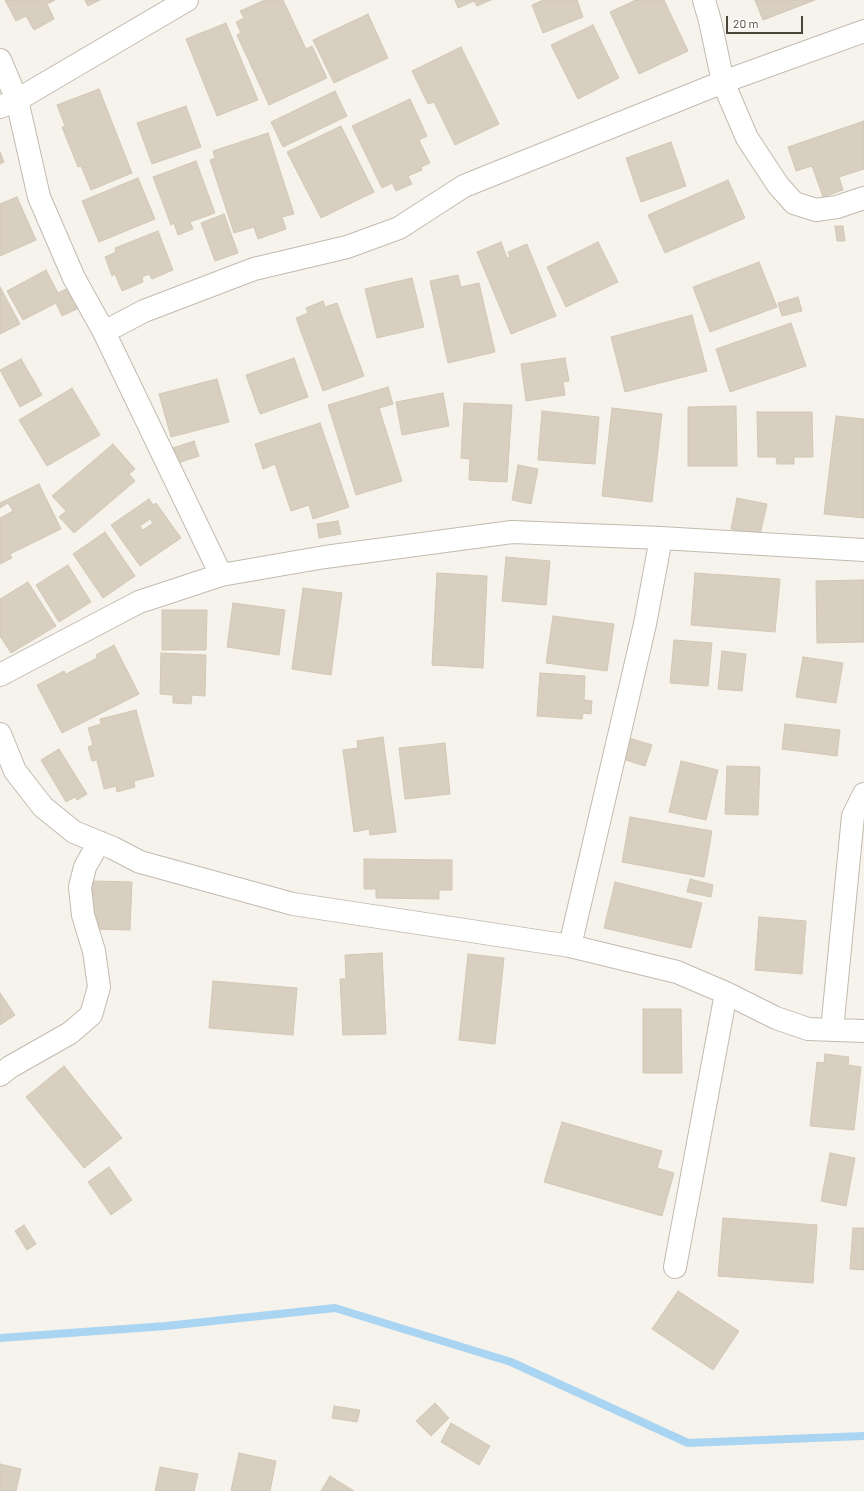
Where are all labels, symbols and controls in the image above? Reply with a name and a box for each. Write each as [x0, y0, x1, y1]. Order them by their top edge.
scale bar [728, 8, 805, 34]
text: 20 m [733, 16, 759, 30]

